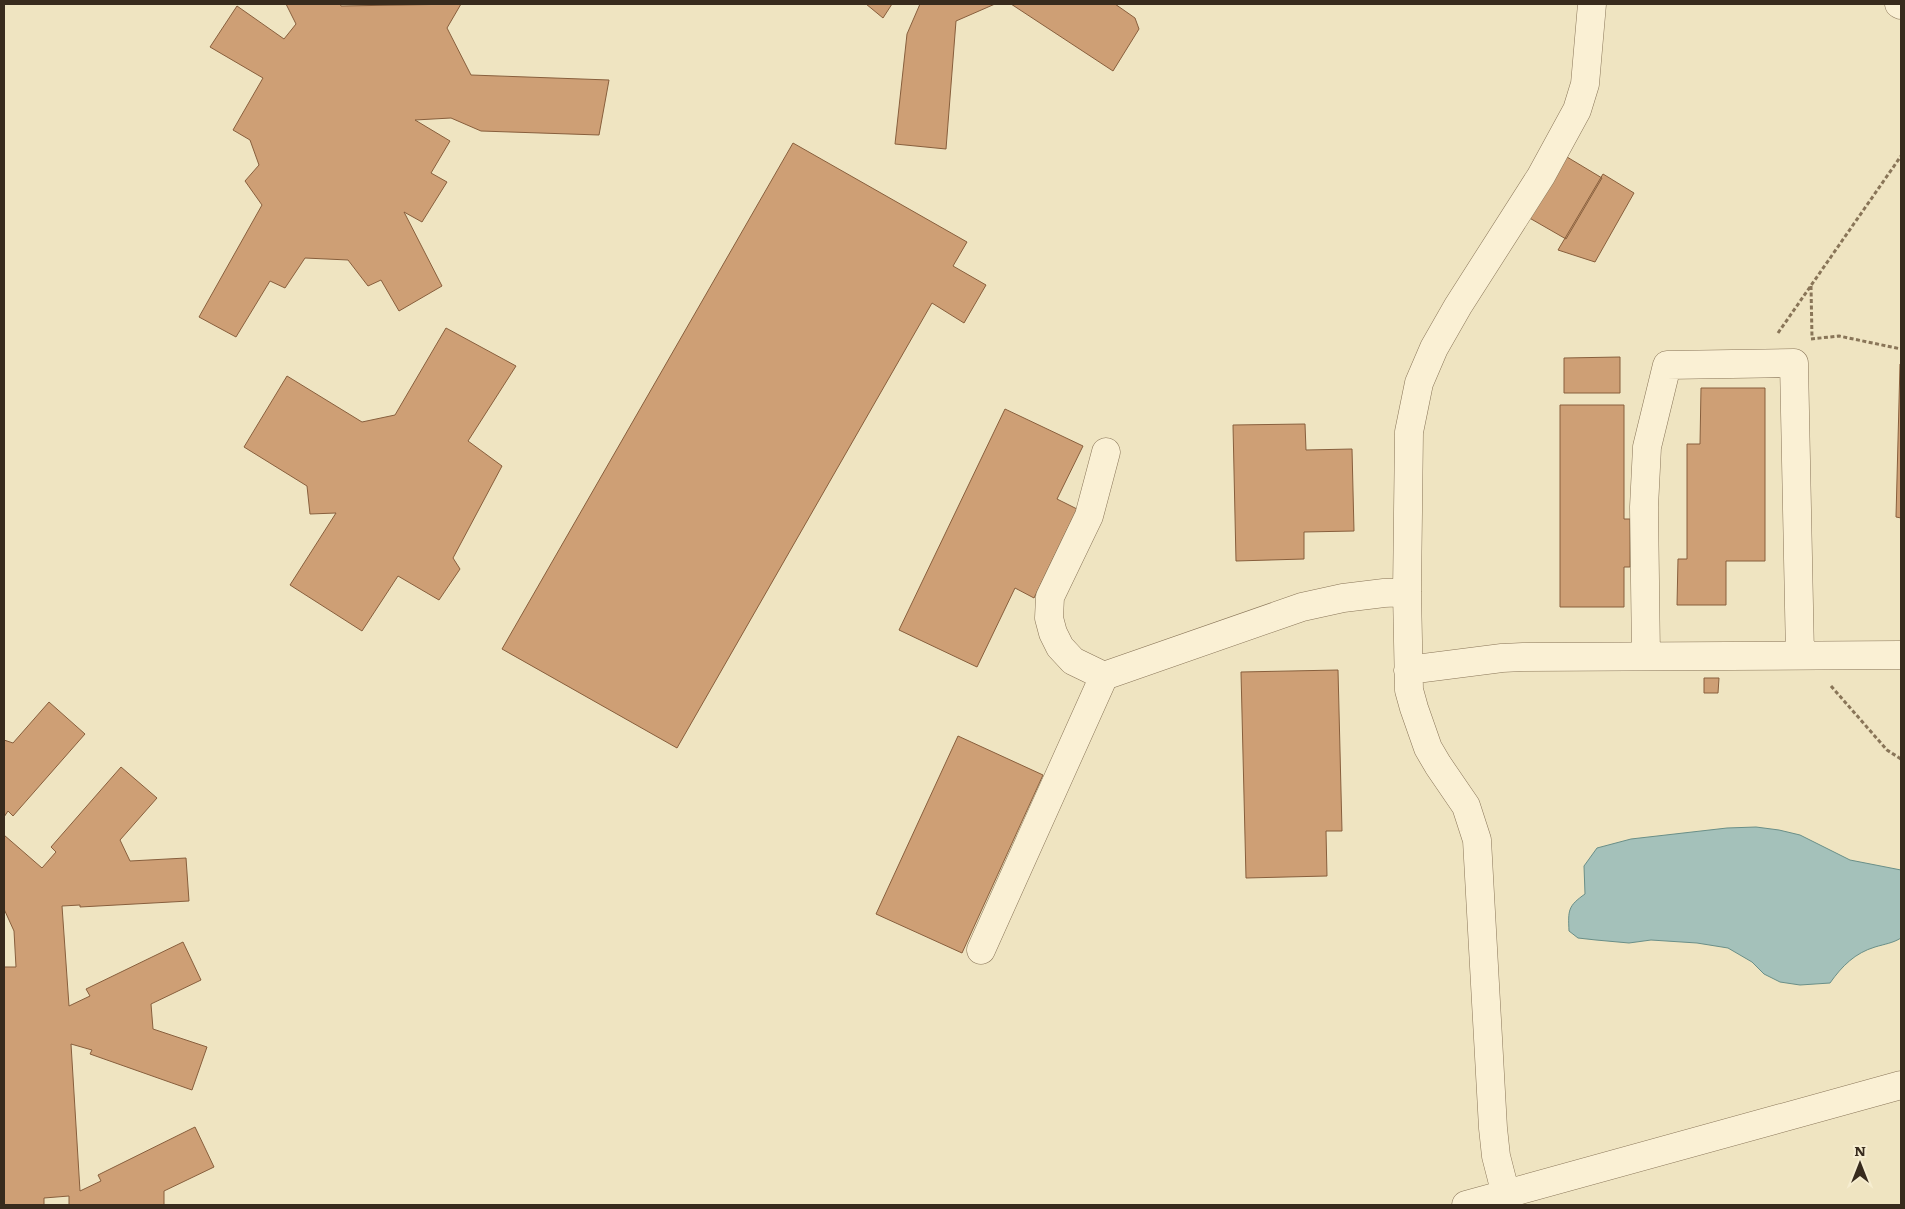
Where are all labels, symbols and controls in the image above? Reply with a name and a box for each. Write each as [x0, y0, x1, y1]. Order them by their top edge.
north arrow [1835, 1139, 1885, 1189]
text: N [1854, 1140, 1866, 1160]

